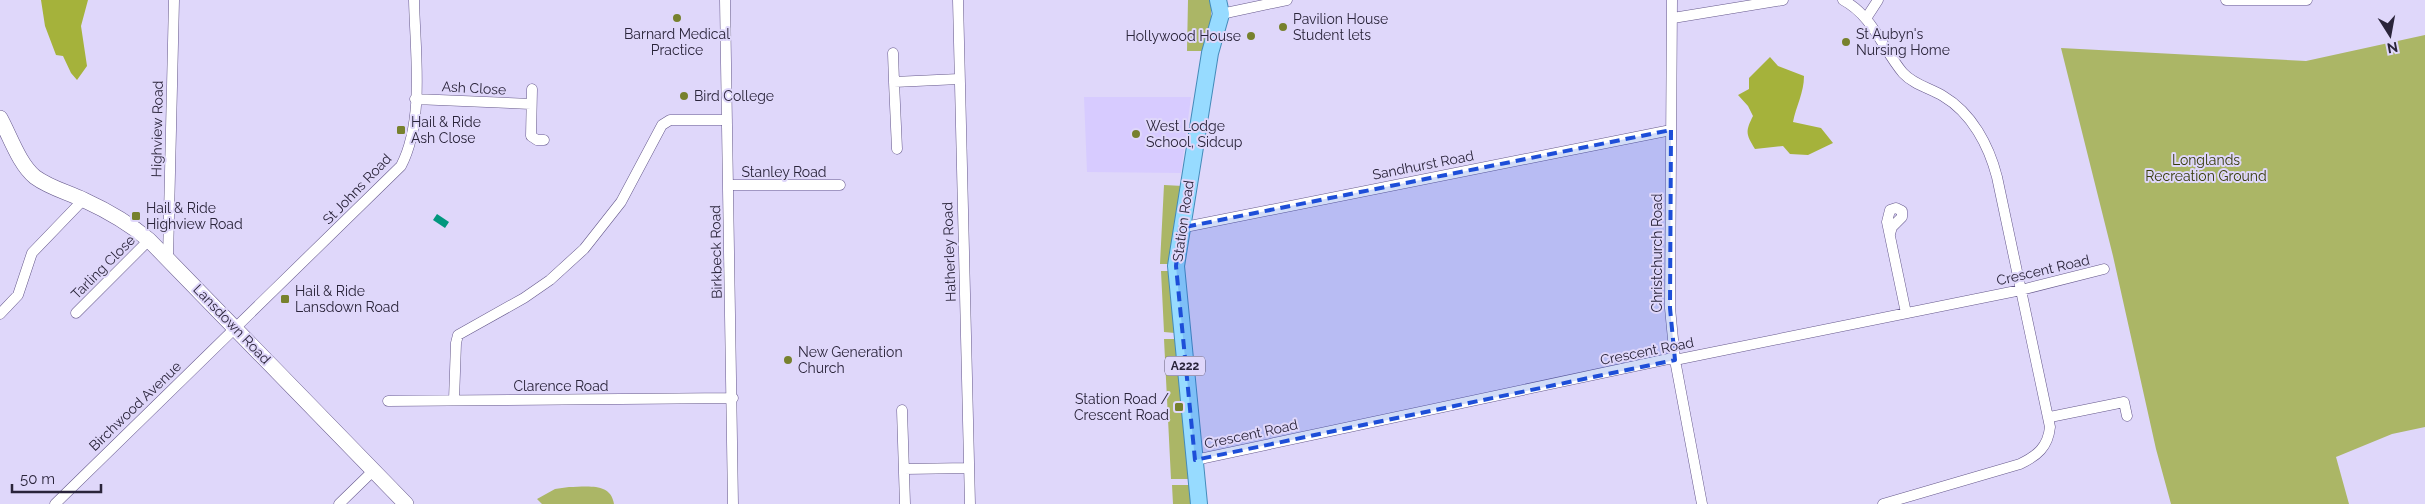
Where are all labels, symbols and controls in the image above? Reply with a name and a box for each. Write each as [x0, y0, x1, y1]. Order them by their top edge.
north arrow [2365, 10, 2415, 60]
place label: Pavilion House Student lets [1293, 11, 1388, 43]
marker: Barnard Medical Practice [671, 12, 683, 24]
marker: Pavilion House Student lets [1277, 21, 1289, 33]
place label: Barnard Medical Practice [624, 26, 730, 58]
place label: St Aubyn's Nursing Home [1856, 26, 1950, 58]
place label: Hollywood House [1126, 28, 1241, 44]
marker: Hollywood House [1245, 30, 1257, 42]
marker: St Aubyn's Nursing Home [1840, 36, 1852, 48]
text: N [2386, 39, 2399, 57]
street label: Ash Close [441, 78, 507, 98]
street label: Highview Road [148, 81, 166, 177]
place label: Bird College [694, 88, 774, 104]
marker: Bird College [678, 90, 690, 102]
place label: Hail & Ride Ash Close [411, 114, 481, 146]
place label: West Lodge School, Sidcup [1146, 118, 1243, 150]
marker: Hail & Ride Ash Close [395, 124, 407, 136]
marker: West Lodge School, Sidcup [1130, 128, 1142, 140]
street label: Sandhurst Road [1371, 147, 1475, 183]
street label: St Johns Road [319, 151, 395, 227]
park label: Longlands Recreation Ground [2145, 152, 2267, 184]
street label: Stanley Road [741, 164, 827, 180]
street label: Station Road [1169, 179, 1197, 263]
street label: Christchurch Road [1649, 194, 1665, 312]
place label: Hail & Ride Highview Road [146, 200, 243, 232]
street label: Hatherley Road [939, 202, 959, 302]
street label: Birkbeck Road [707, 205, 725, 299]
marker: Hail & Ride Highview Road [130, 210, 142, 222]
street label: Tarling Close [68, 232, 138, 302]
street label: Crescent Road [1995, 252, 2091, 288]
street label: Lansdown Road [190, 281, 274, 367]
place label: Hail & Ride Lansdown Road [295, 283, 399, 315]
marker: Hail & Ride Lansdown Road [279, 293, 291, 305]
street label: Crescent Road [1599, 334, 1695, 368]
place label: New Generation Church [798, 344, 903, 376]
marker: New Generation Church [782, 354, 794, 366]
road number: A222 [1165, 356, 1205, 376]
street label: Birchwood Avenue [86, 358, 184, 454]
street label: Clarence Road [513, 378, 609, 394]
place label: Station Road / Crescent Road [1074, 391, 1170, 423]
marker: Station Road / Crescent Road [1173, 401, 1185, 413]
street label: Crescent Road [1203, 416, 1299, 452]
scale bar [12, 462, 101, 494]
text: 50 m [20, 470, 55, 488]

